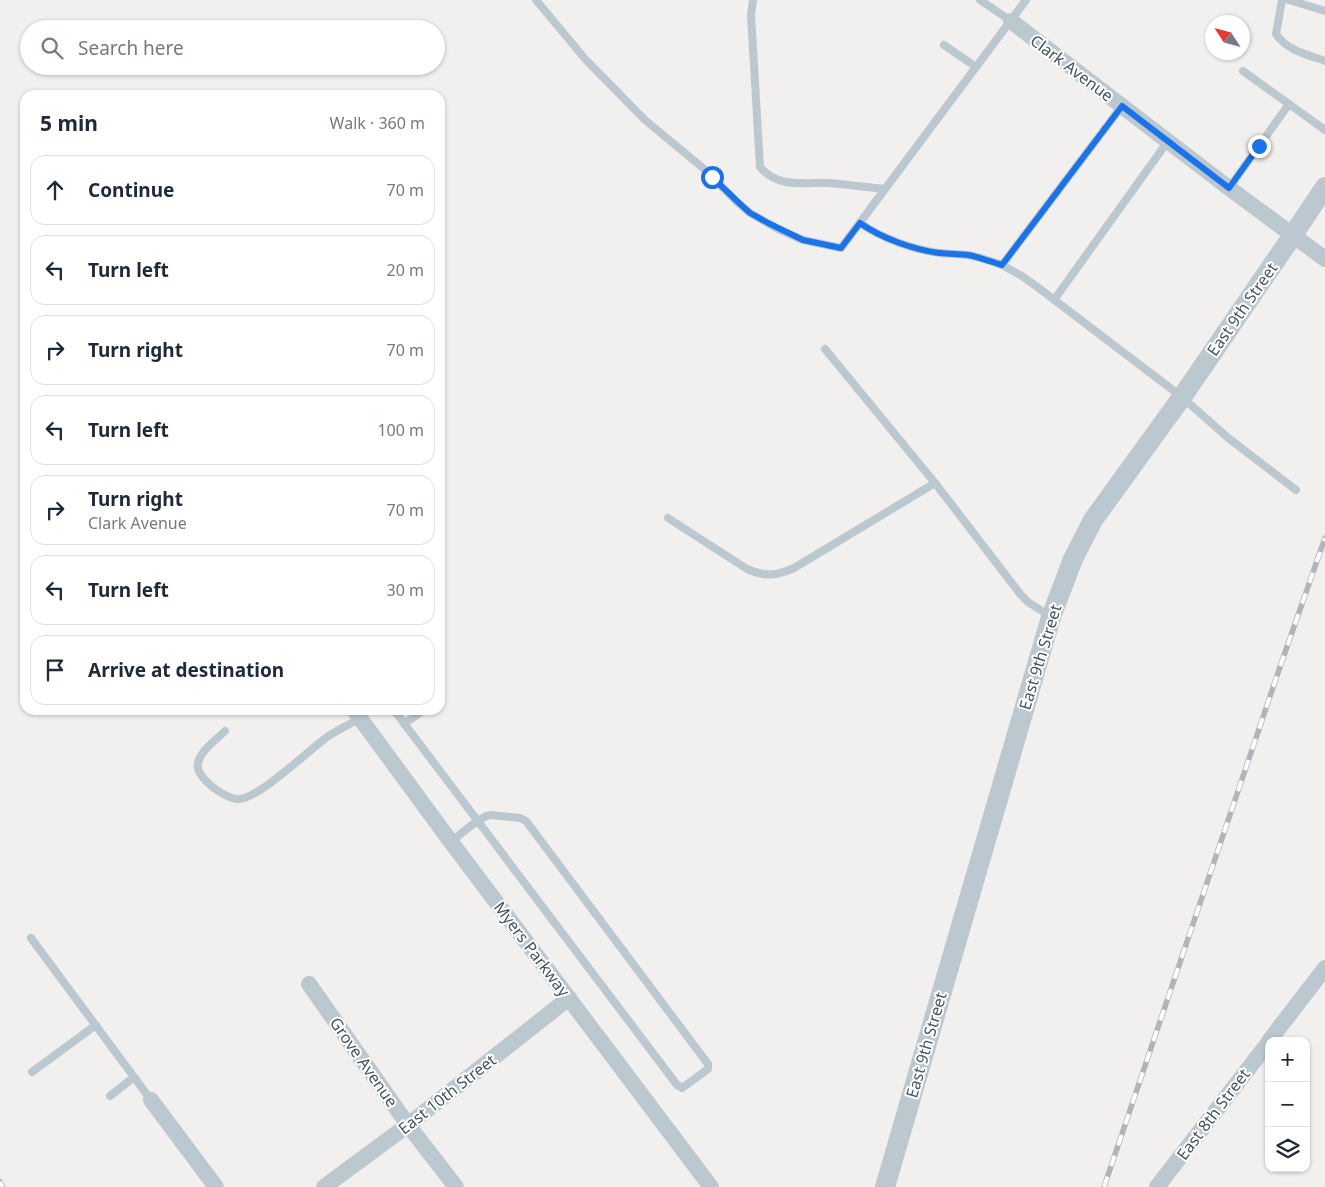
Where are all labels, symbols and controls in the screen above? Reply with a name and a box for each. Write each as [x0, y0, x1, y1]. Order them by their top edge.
north arrow [1205, 15, 1250, 60]
search box [20, 20, 445, 75]
street label: Clark Avenue [1026, 30, 1118, 106]
icon: search [38, 34, 66, 62]
text: Search here [78, 35, 184, 61]
text: 5 min [40, 109, 98, 137]
text: Walk · 360 m [330, 112, 425, 134]
route end [1248, 135, 1271, 158]
route start [701, 166, 724, 189]
icon: ahead [41, 176, 69, 204]
text: Continue [88, 177, 174, 203]
text: 70 m [387, 179, 424, 201]
icon: left [41, 256, 69, 284]
text: Turn left [88, 257, 169, 283]
street label: East 9th Street [1202, 258, 1282, 360]
text: 20 m [387, 259, 424, 281]
icon: right [41, 336, 69, 364]
text: Turn right [88, 337, 183, 363]
text: 70 m [387, 339, 424, 361]
icon: left [41, 416, 69, 444]
text: Turn left [88, 417, 169, 443]
text: 100 m [377, 419, 424, 441]
text: Turn right [88, 486, 183, 512]
icon: right [41, 496, 69, 524]
text: 70 m [387, 499, 424, 521]
text: Clark Avenue [88, 512, 187, 534]
icon: left [41, 576, 69, 604]
text: Turn left [88, 577, 169, 603]
text: 30 m [387, 579, 424, 601]
street label: East 9th Street [1014, 601, 1067, 712]
icon: arrive [41, 656, 69, 684]
text: Arrive at destination [88, 657, 284, 683]
street label: Myers Parkway [489, 897, 575, 1002]
street label: East 9th Street [900, 989, 952, 1100]
street label: Grove Avenue [325, 1013, 403, 1111]
map controls [1265, 1037, 1310, 1172]
button: + [1265, 1037, 1310, 1082]
street label: East 10th Street [394, 1049, 501, 1139]
street label: East 8th Street [1171, 1064, 1255, 1164]
button: − [1265, 1082, 1310, 1127]
button: layers [1265, 1127, 1310, 1172]

